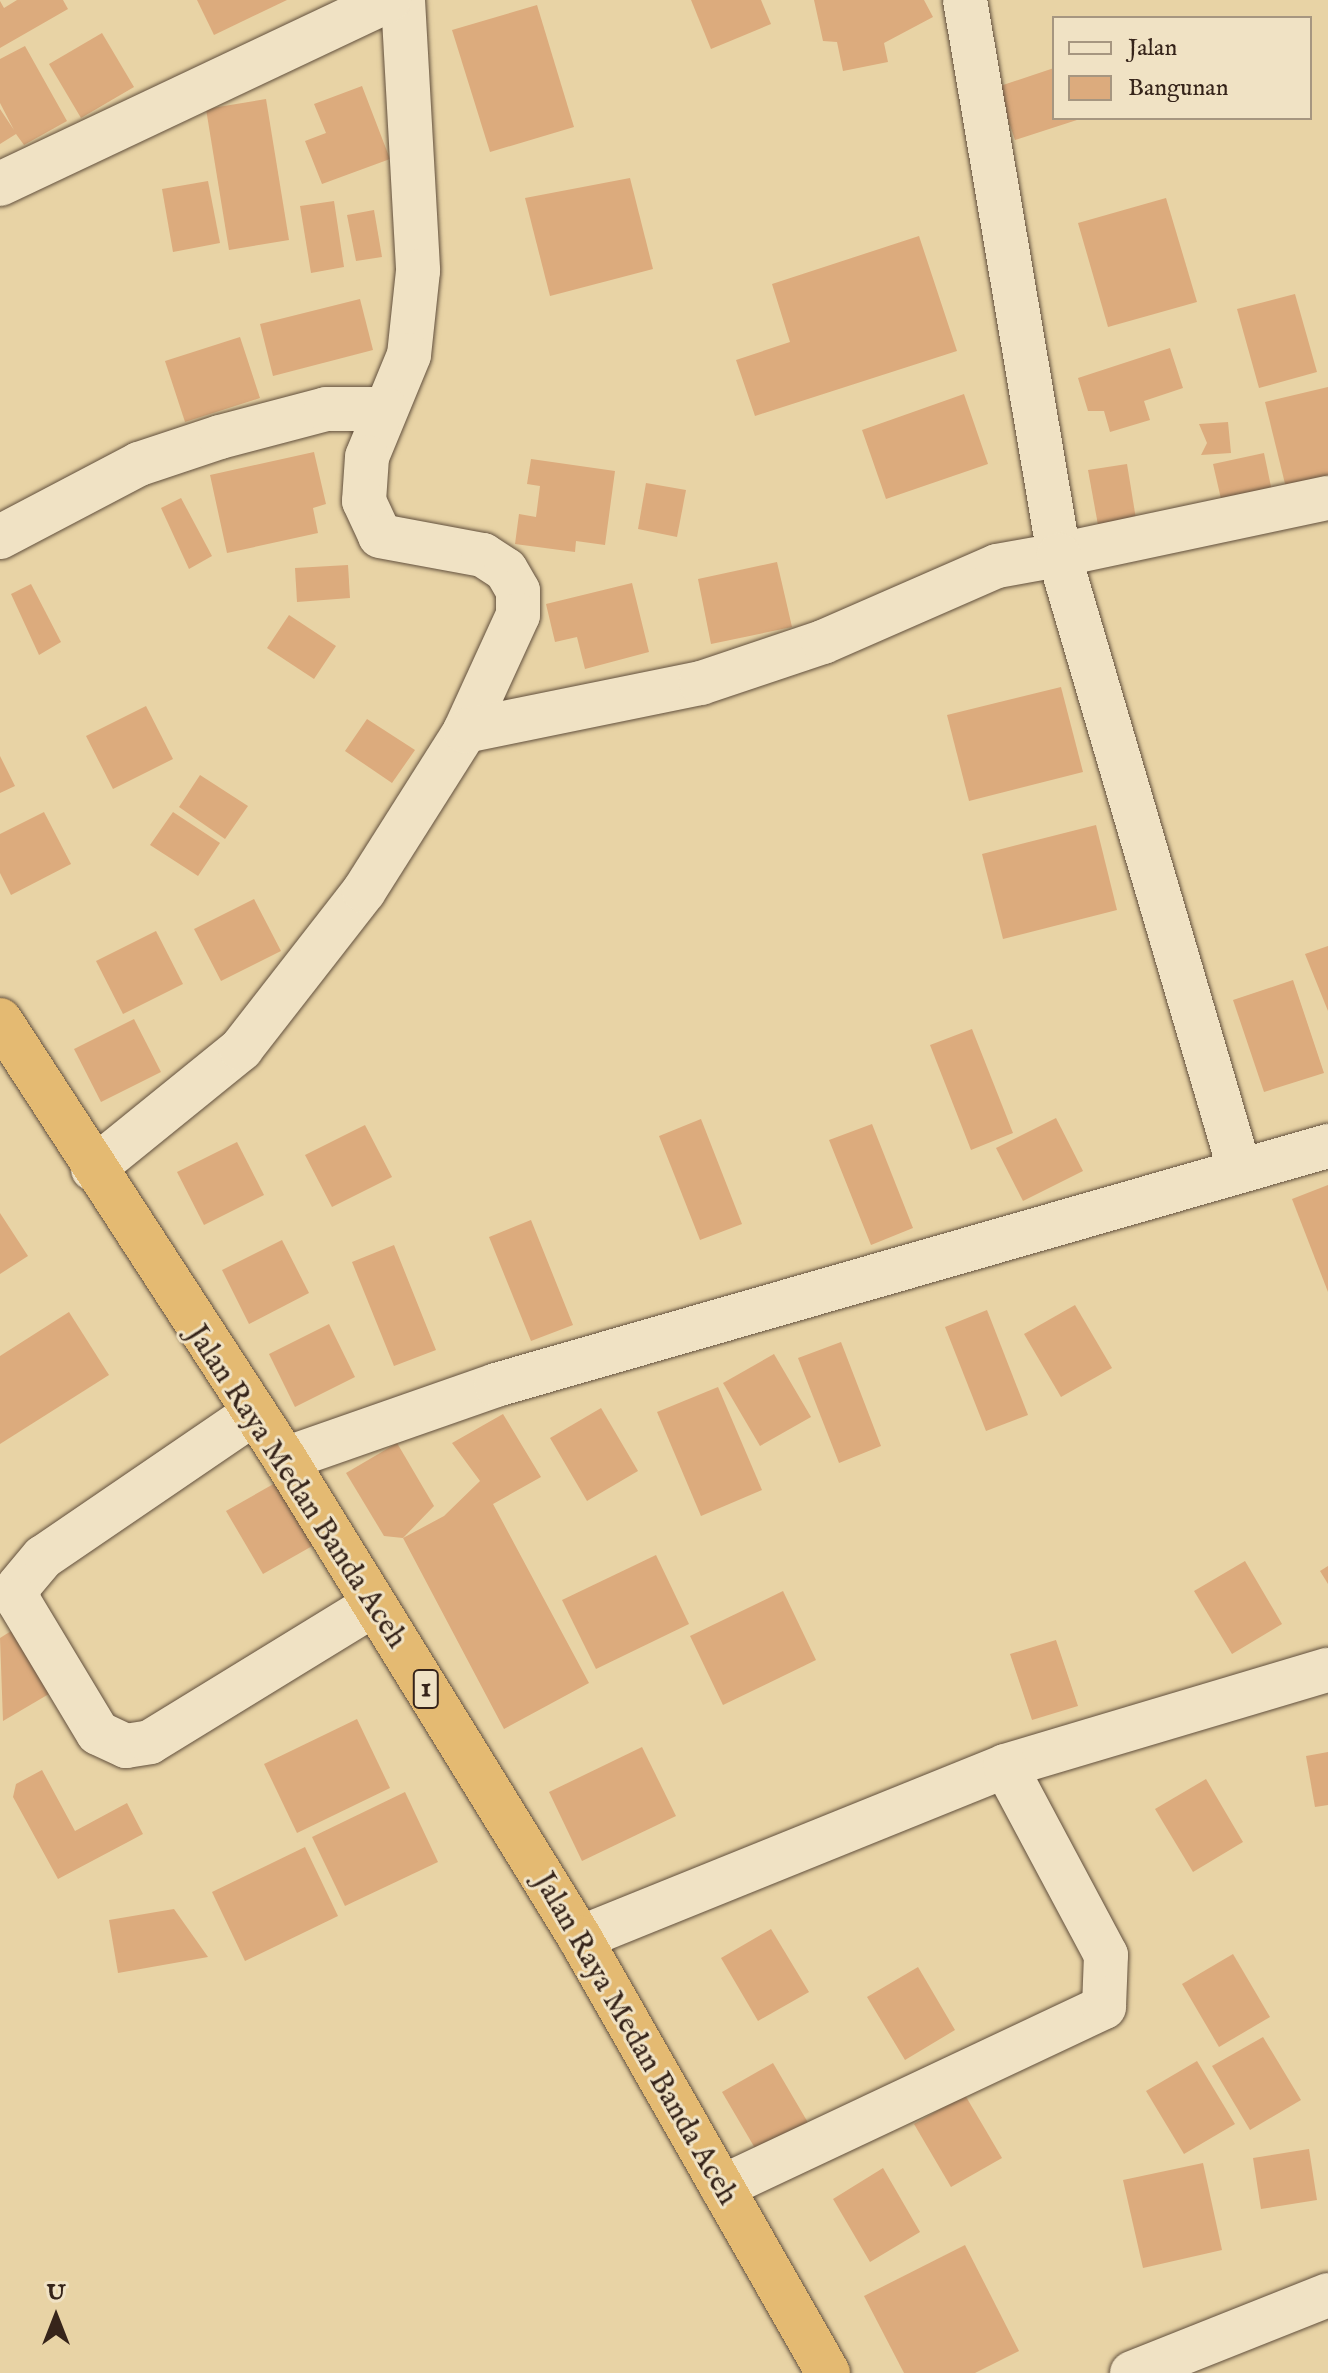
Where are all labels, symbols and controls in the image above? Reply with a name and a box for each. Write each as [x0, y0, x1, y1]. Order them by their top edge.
legend [1052, 16, 1312, 120]
text: Jalan [1128, 33, 1177, 64]
text: Bangunan [1128, 73, 1228, 104]
street label: Jalan Raya Medan Banda Aceh [178, 1319, 414, 1655]
road number: 1 [412, 1665, 440, 1713]
street label: Jalan Raya Medan Banda Aceh [525, 1866, 745, 2212]
north arrow [16, 2277, 96, 2357]
text: U [47, 2279, 65, 2307]

